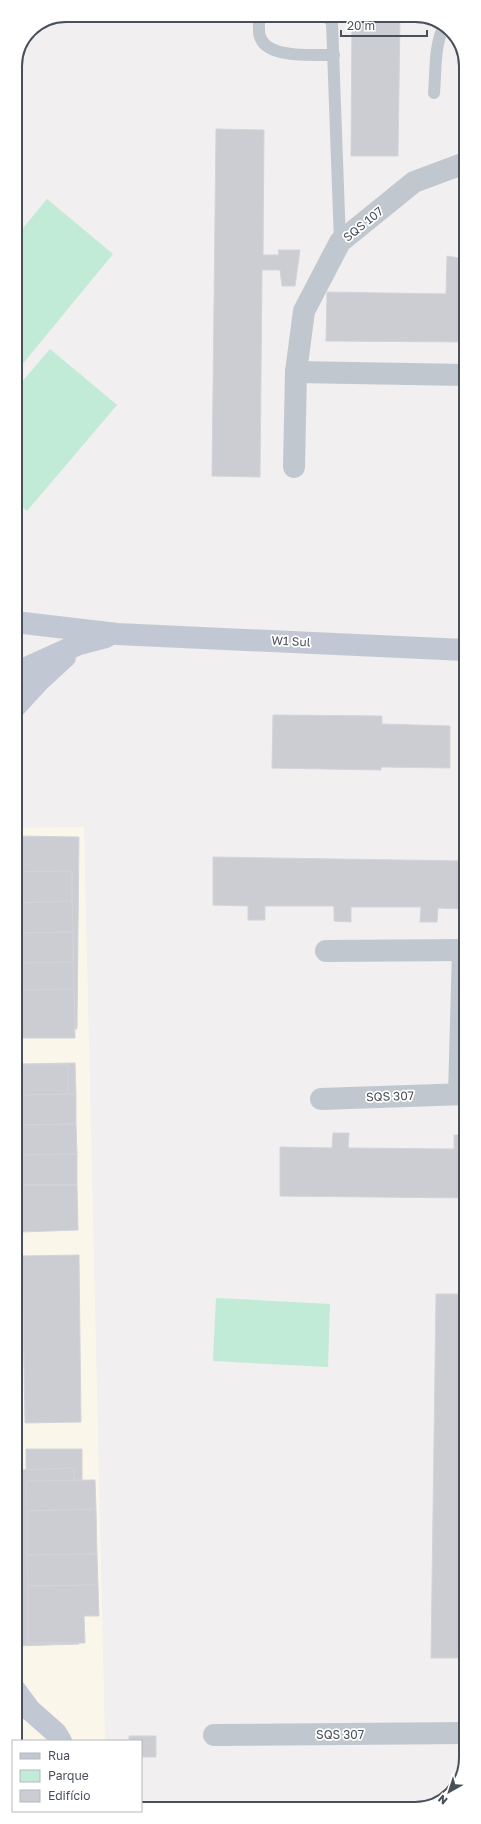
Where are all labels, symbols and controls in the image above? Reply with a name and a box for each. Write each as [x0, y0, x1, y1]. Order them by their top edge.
scale bar [341, 12, 427, 38]
text: 20 m [347, 18, 375, 33]
street label: SQS 107 [340, 203, 386, 245]
street label: W1 Sul [271, 632, 311, 650]
street label: SQS 307 [366, 1088, 414, 1104]
street label: SQS 307 [316, 1727, 364, 1742]
legend [12, 1740, 142, 1812]
text: Rua [48, 1748, 70, 1763]
text: Parque [48, 1768, 89, 1783]
north arrow [429, 1772, 469, 1812]
text: Edifício [48, 1788, 90, 1803]
text: N [435, 1792, 450, 1808]

